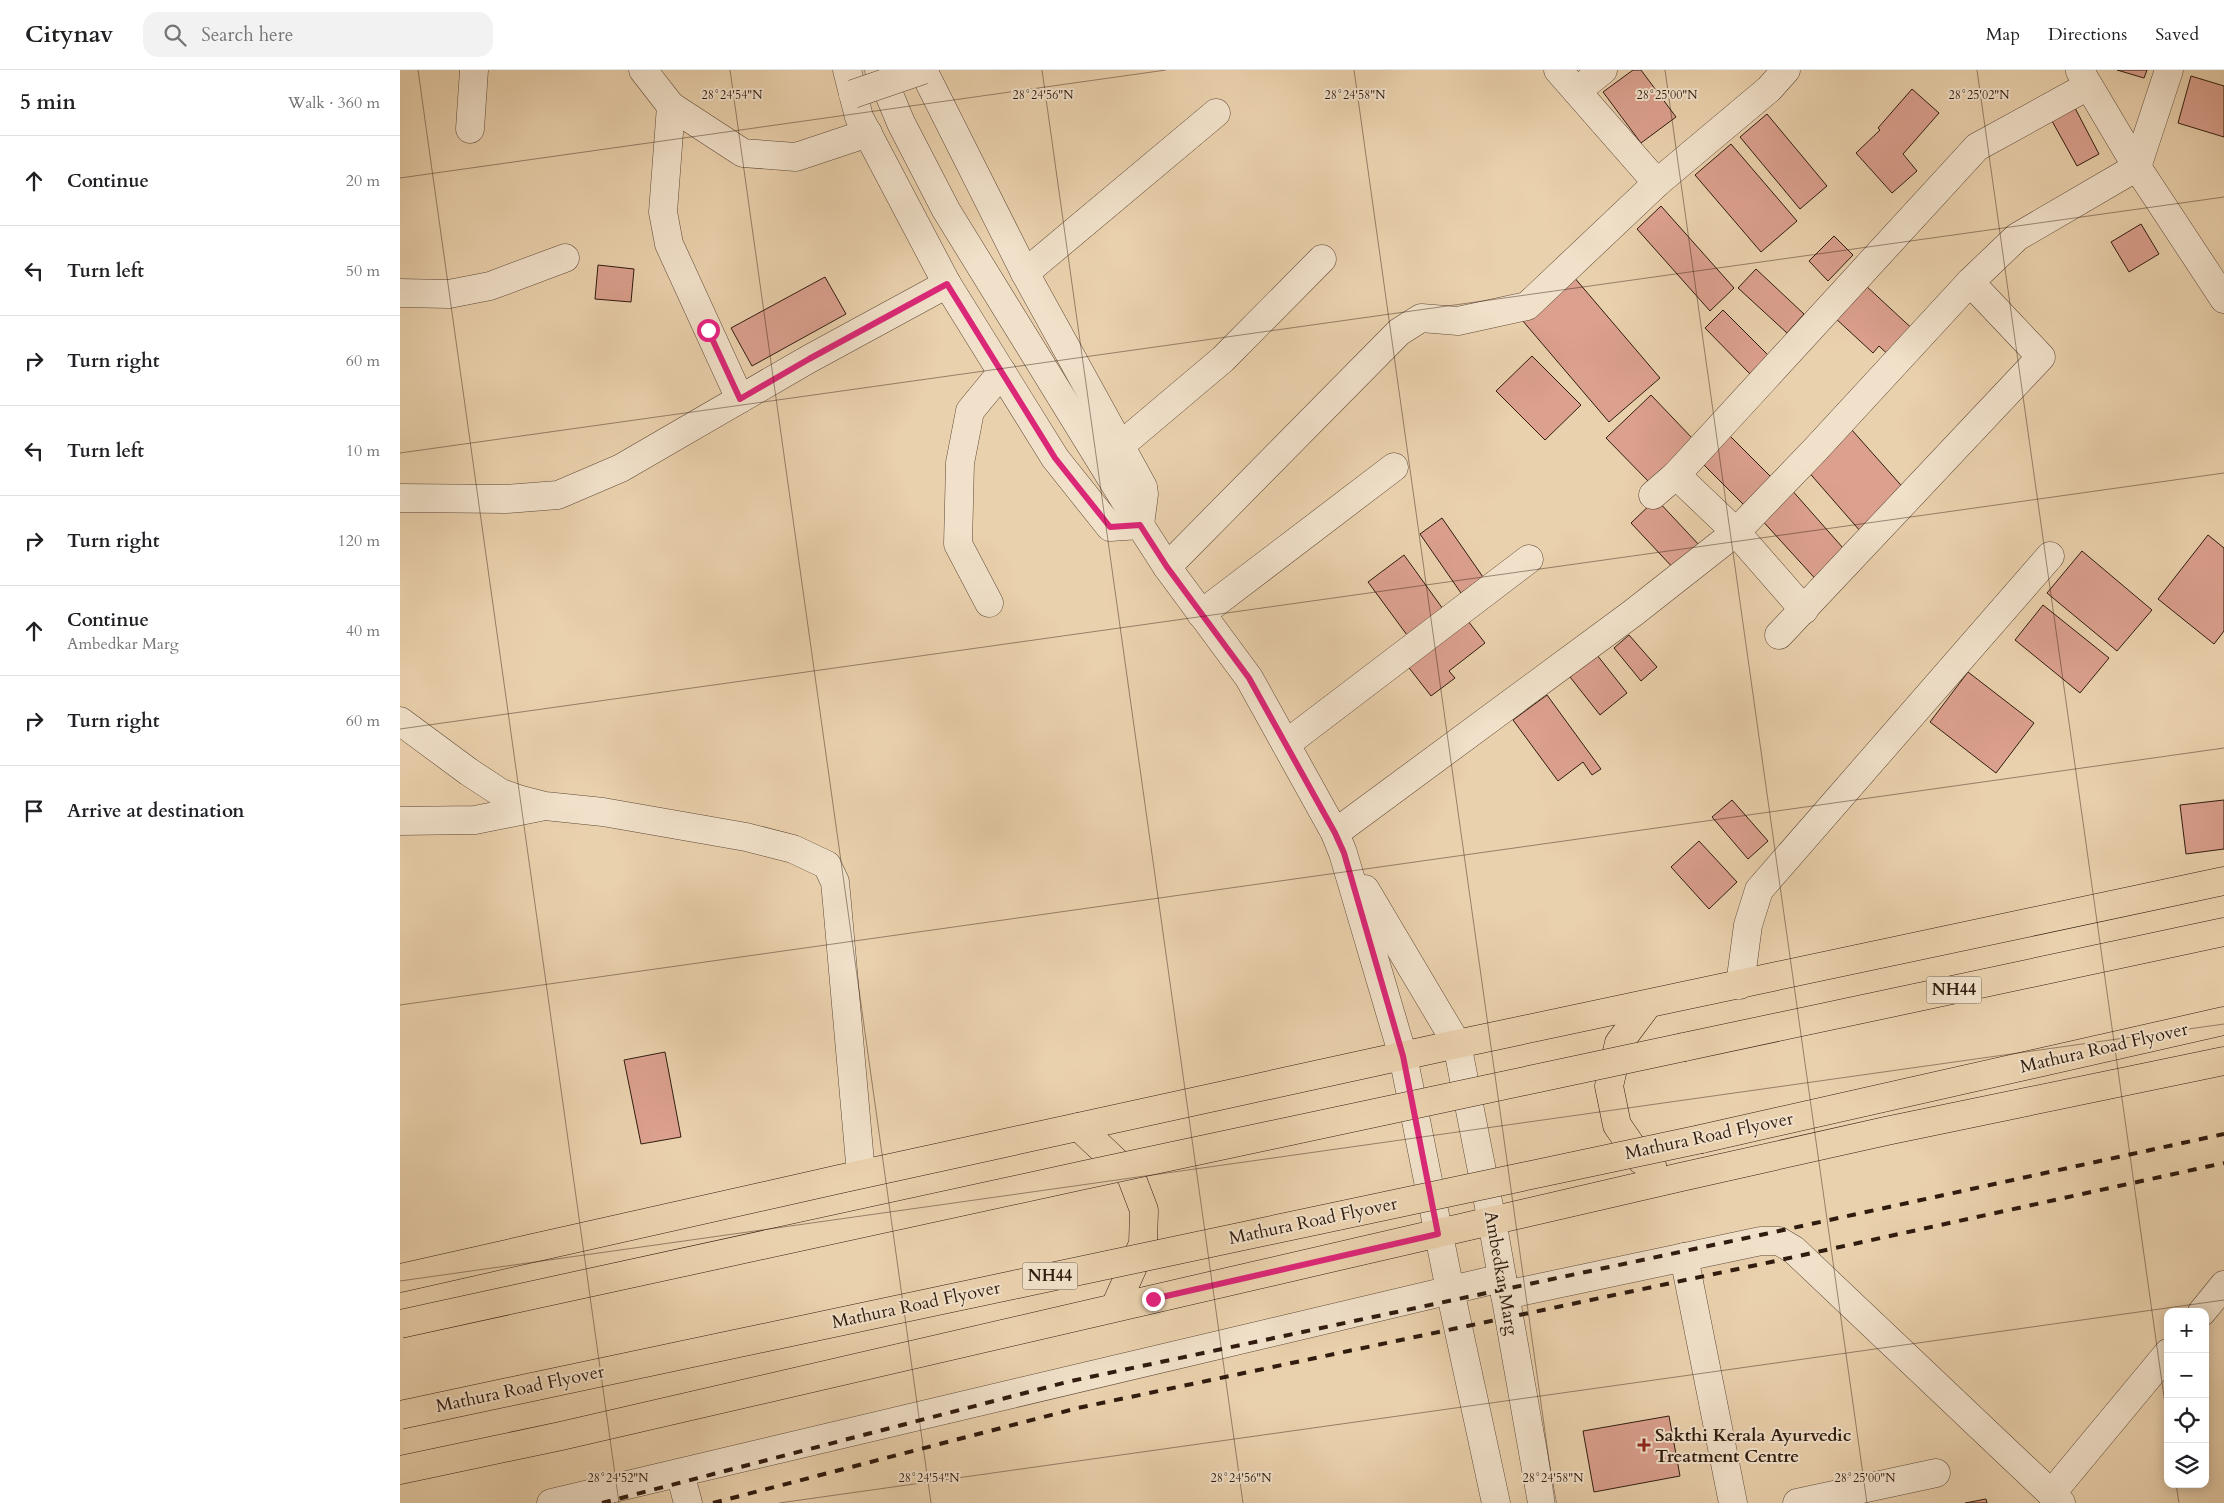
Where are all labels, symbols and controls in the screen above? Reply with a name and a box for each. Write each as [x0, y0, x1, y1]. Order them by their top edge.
search box [143, 12, 493, 57]
text: Citynav [25, 18, 113, 51]
icon: search [161, 21, 189, 49]
text: Search here [201, 22, 293, 48]
text: Map [1986, 22, 2020, 47]
text: Directions [2048, 22, 2127, 47]
text: Saved [2155, 22, 2199, 47]
text: 28°24'54"N [702, 87, 763, 103]
text: 28°24'56"N [1013, 87, 1074, 103]
text: 28°24'58"N [1325, 87, 1386, 103]
text: 28°25'00"N [1637, 87, 1698, 103]
text: 28°25'02"N [1949, 87, 2010, 103]
text: 5 min [20, 88, 76, 117]
text: Walk · 360 m [288, 92, 380, 114]
icon: ahead [20, 167, 48, 195]
text: Continue [67, 168, 149, 194]
text: 20 m [346, 170, 380, 192]
icon: left [20, 257, 48, 285]
text: Turn left [67, 258, 144, 284]
text: 50 m [346, 260, 380, 282]
route start [697, 319, 720, 342]
icon: right [20, 347, 48, 375]
text: Turn right [67, 348, 159, 374]
text: 60 m [346, 350, 380, 372]
icon: left [20, 437, 48, 465]
text: Turn left [67, 438, 144, 464]
text: 10 m [346, 440, 380, 462]
icon: right [20, 527, 48, 555]
text: Turn right [67, 528, 159, 554]
text: 120 m [338, 530, 380, 552]
text: Continue [67, 607, 149, 633]
icon: ahead [20, 617, 48, 645]
text: 40 m [346, 620, 380, 642]
text: Ambedkar Marg [67, 633, 179, 655]
icon: right [20, 707, 48, 735]
text: Turn right [67, 708, 159, 734]
text: 60 m [346, 710, 380, 732]
icon: arrive [20, 797, 48, 825]
text: Arrive at destination [67, 798, 244, 824]
road number: NH44 [1926, 976, 1982, 1004]
street label: Mathura Road Flyover [2018, 1016, 2191, 1079]
street label: Mathura Road Flyover [1622, 1106, 1796, 1166]
street label: Mathura Road Flyover [1226, 1191, 1400, 1251]
street label: Ambedkar Marg [1478, 1209, 1524, 1338]
road number: NH44 [1022, 1262, 1078, 1290]
street label: Mathura Road Flyover [829, 1275, 1003, 1335]
route end [1142, 1288, 1165, 1311]
map controls [2164, 1308, 2209, 1488]
button: + [2164, 1308, 2209, 1353]
button: − [2164, 1353, 2209, 1398]
street label: Mathura Road Flyover [433, 1359, 607, 1419]
button: locate [2164, 1398, 2209, 1443]
place label: Sakthi Kerala Ayurvedic Treatment Centre [1655, 1423, 1852, 1469]
marker: Sakthi Kerala Ayurvedic Treatment Centre [1637, 1438, 1651, 1452]
button: layers [2164, 1443, 2209, 1488]
text: 28°24'52"N [588, 1470, 649, 1486]
text: 28°24'54"N [899, 1470, 960, 1486]
text: 28°24'56"N [1211, 1470, 1272, 1486]
text: 28°24'58"N [1523, 1470, 1584, 1486]
text: 28°25'00"N [1835, 1470, 1896, 1486]

